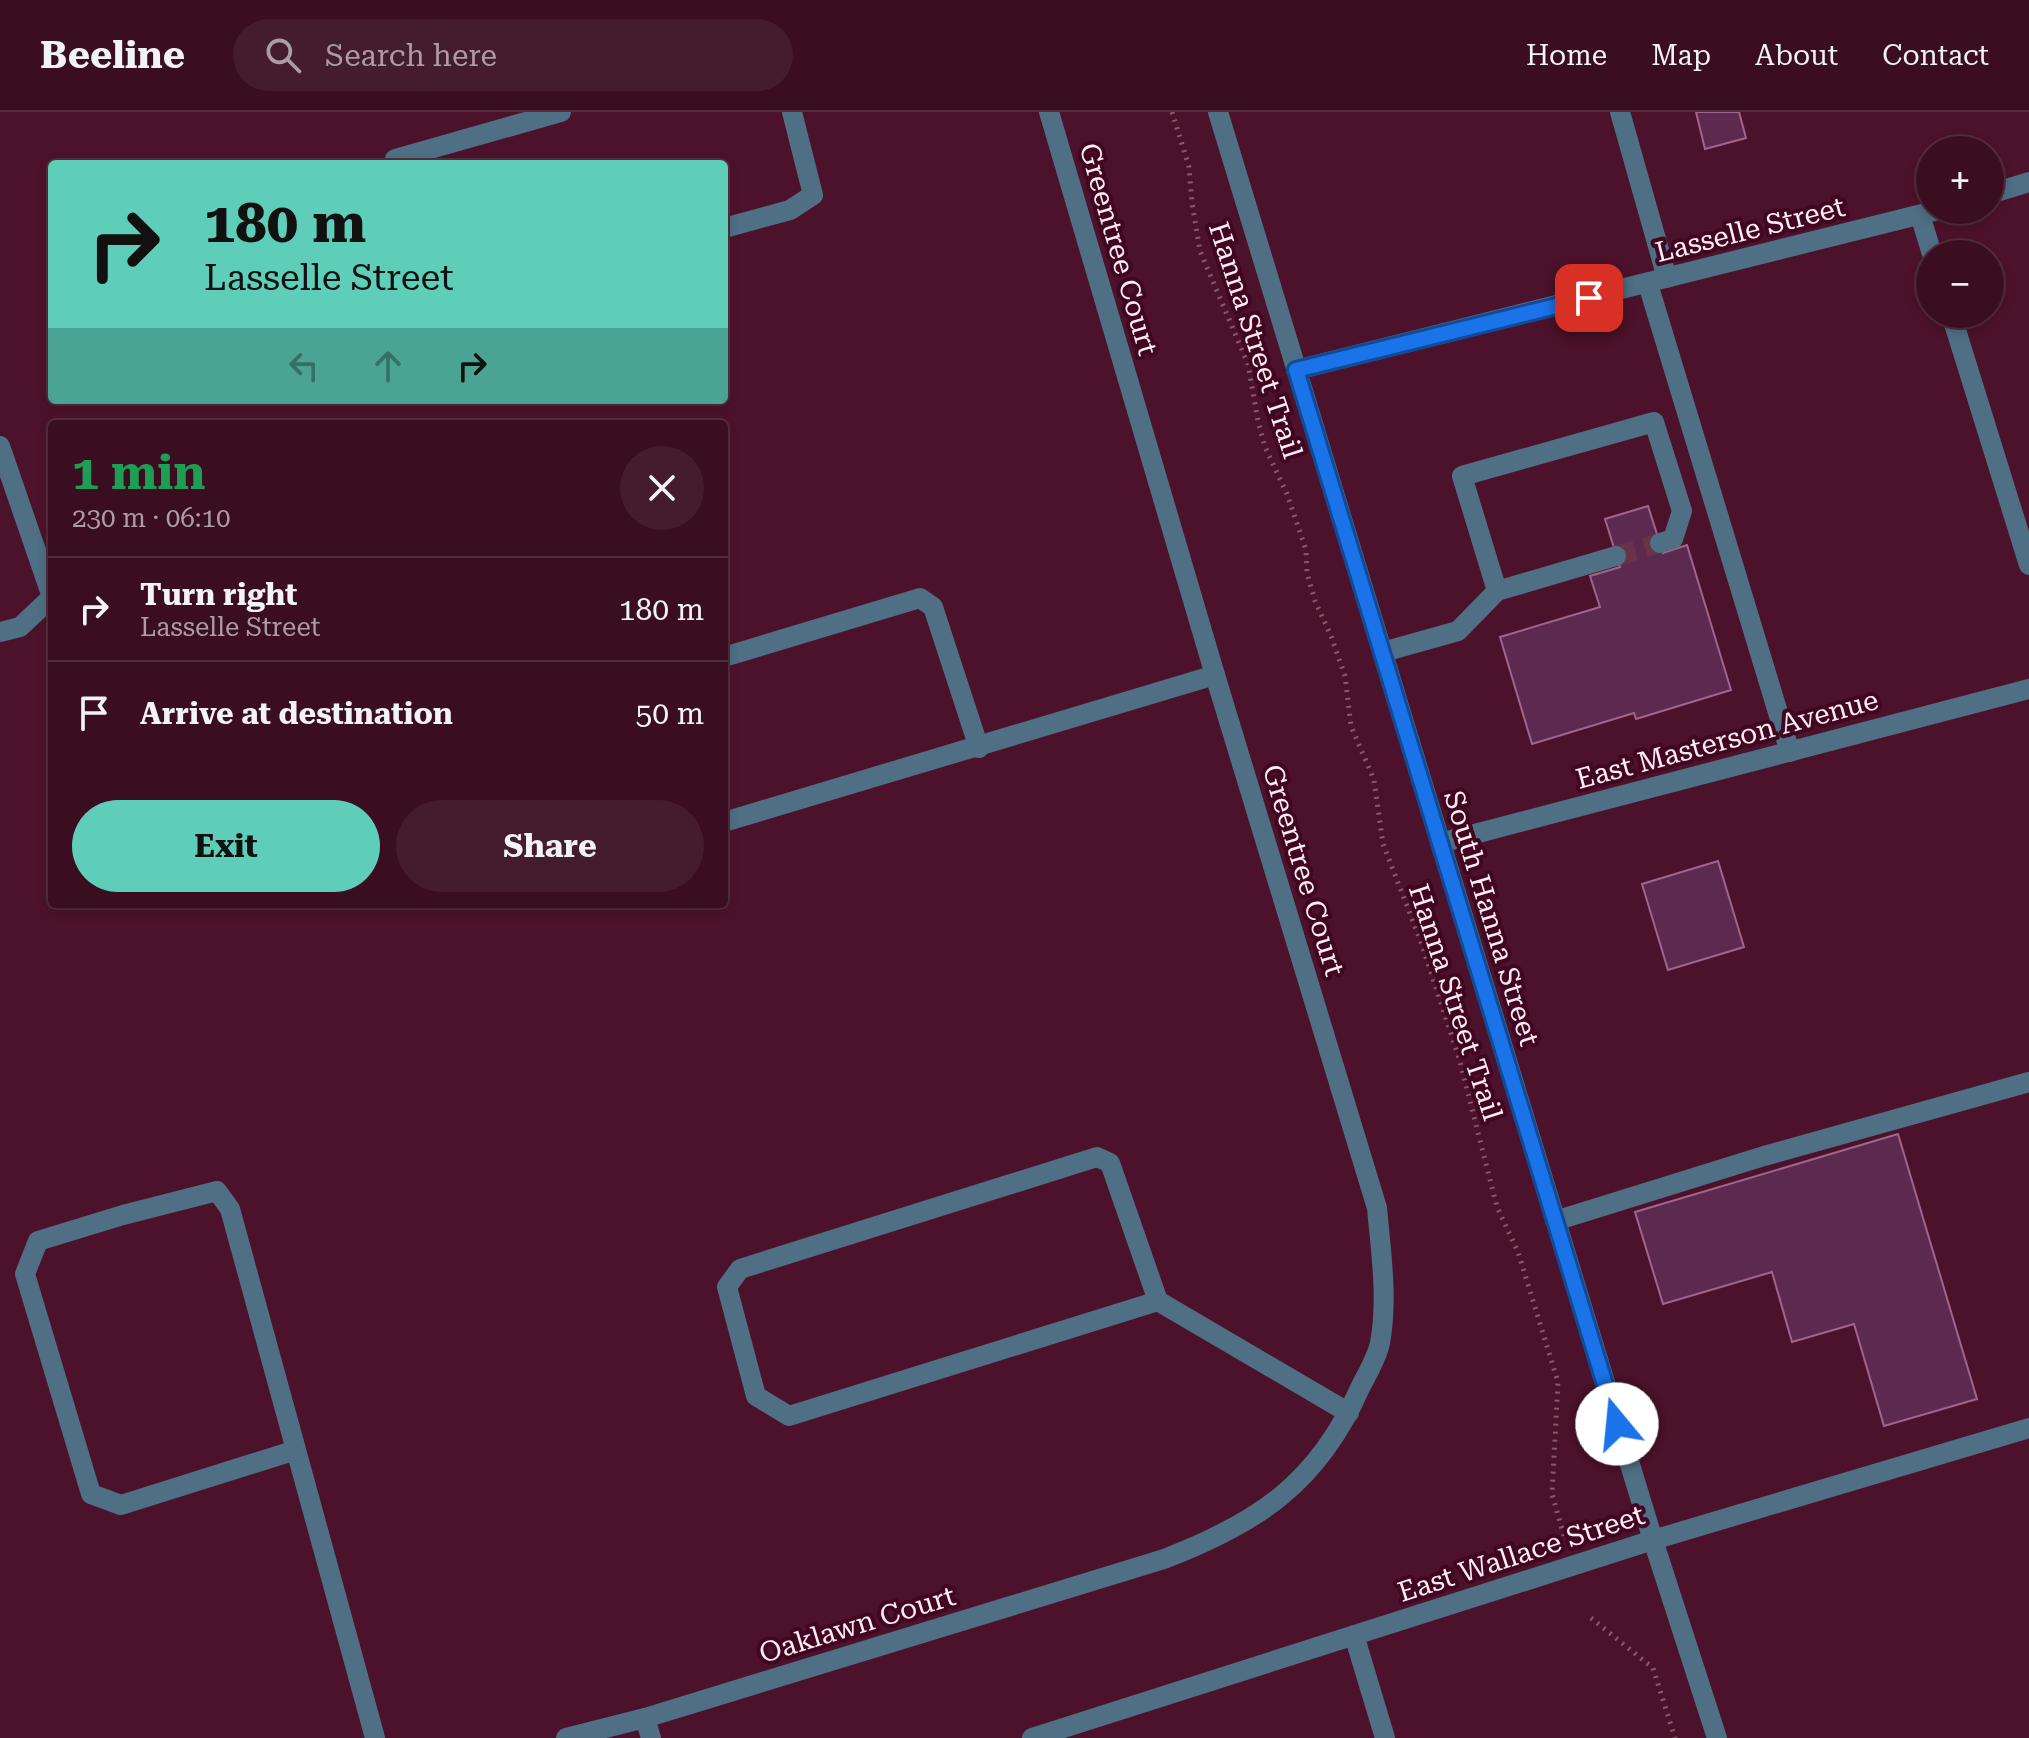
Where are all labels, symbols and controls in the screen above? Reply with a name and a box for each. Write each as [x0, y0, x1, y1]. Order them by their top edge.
search box [233, 19, 793, 91]
text: Beeline [40, 33, 185, 77]
icon: search [261, 33, 305, 77]
text: Search here [325, 38, 497, 73]
text: Home [1526, 39, 1607, 72]
text: Map [1651, 39, 1711, 72]
text: About [1755, 39, 1838, 72]
text: Contact [1882, 39, 1989, 72]
map controls [1916, 136, 2004, 328]
button: + [1916, 136, 2004, 224]
street label: Greentree Court [1072, 139, 1165, 359]
text: 180 m [204, 190, 366, 256]
street label: Lasselle Street [1652, 190, 1848, 269]
icon: right [72, 192, 176, 296]
street label: Hanna Street Trail [1202, 218, 1309, 463]
button: − [1916, 240, 2004, 328]
text: Lasselle Street [204, 257, 454, 299]
pin [1555, 264, 1623, 332]
icon: arrive [1567, 276, 1611, 320]
icon: left [282, 344, 326, 388]
icon: ahead [366, 344, 410, 388]
icon: right [450, 344, 494, 388]
text: 1 min [72, 445, 205, 501]
button: close [620, 446, 704, 530]
text: 230 m · 06:10 [72, 503, 231, 533]
text: Turn right [140, 577, 297, 612]
icon: right [72, 587, 116, 631]
text: 180 m [619, 592, 704, 627]
text: Lasselle Street [140, 612, 320, 642]
street label: East Masterson Avenue [1572, 683, 1882, 796]
icon: arrive [72, 691, 116, 735]
text: Arrive at destination [140, 696, 453, 731]
text: 50 m [635, 696, 704, 731]
street label: Greentree Court [1256, 761, 1351, 980]
street label: South Hanna Street [1437, 787, 1546, 1050]
button: Exit [72, 800, 380, 892]
button: Share [396, 800, 704, 892]
street label: Hanna Street Trail [1402, 880, 1509, 1125]
position arrow [1575, 1382, 1659, 1466]
street label: East Wallace Street [1394, 1498, 1649, 1609]
street label: Oaklawn Court [755, 1579, 959, 1670]

